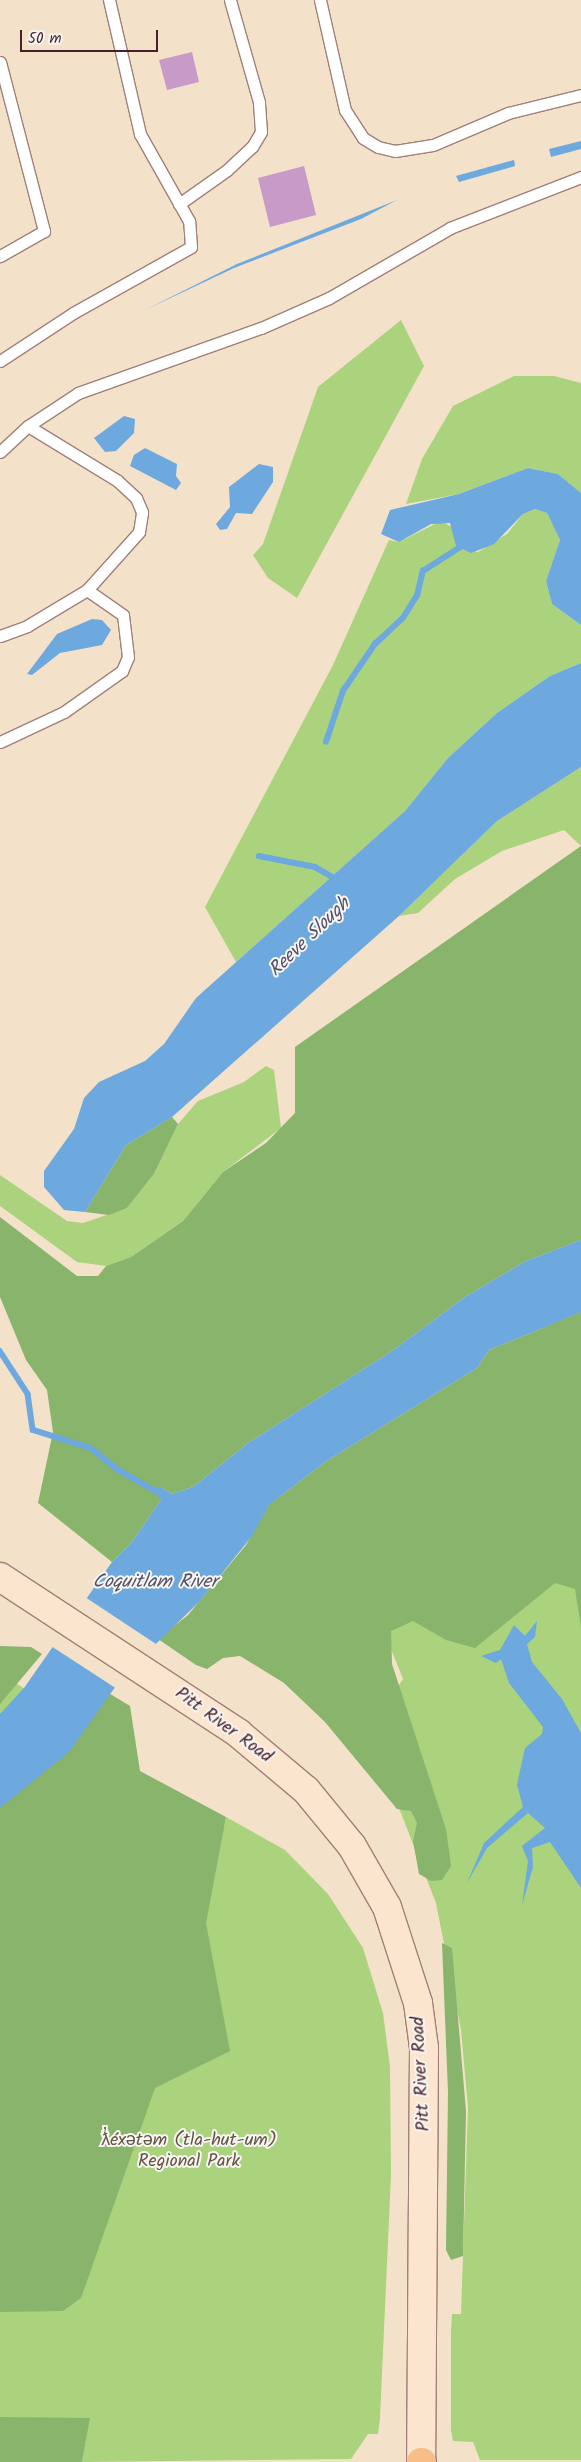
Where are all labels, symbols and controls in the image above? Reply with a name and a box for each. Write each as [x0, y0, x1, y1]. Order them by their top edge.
scale bar [22, 20, 160, 52]
text: 50 m [28, 27, 62, 51]
water label: Reeve Slough [265, 894, 355, 982]
water label: Coquitlam River [93, 1572, 217, 1594]
street label: Pitt River Road [170, 1683, 276, 1769]
street label: Pitt River Road [408, 2016, 436, 2132]
park label: ƛ̓éxətəm (tla-hut-um) Regional Park [101, 2131, 277, 2174]

